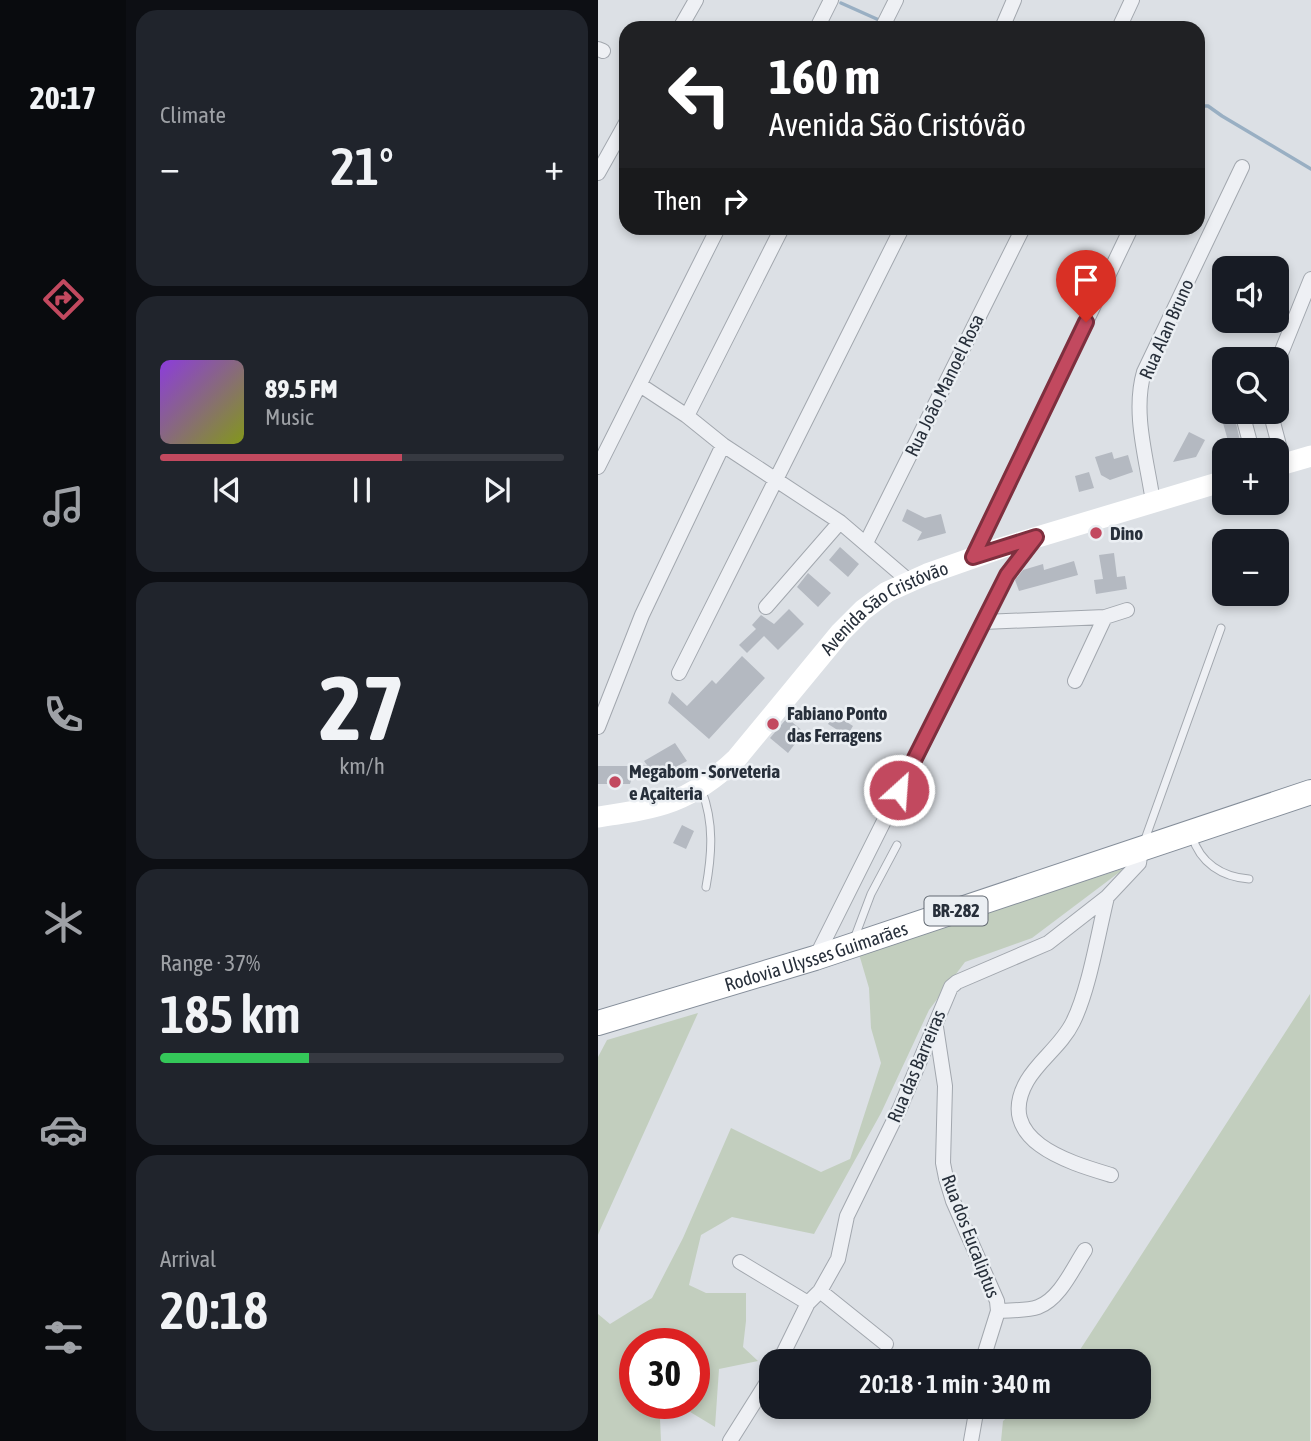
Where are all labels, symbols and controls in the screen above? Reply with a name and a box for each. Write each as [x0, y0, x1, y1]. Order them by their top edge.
text: 160 m [769, 48, 880, 104]
icon: left [654, 49, 745, 140]
text: 20:17 [30, 79, 96, 116]
text: Climate [160, 102, 226, 128]
text: Avenida São Cristóvão [769, 106, 1026, 143]
text: 21° [330, 136, 394, 196]
text: − [160, 145, 180, 188]
text: + [544, 145, 564, 188]
icon: right [716, 182, 754, 220]
text: Then [654, 186, 702, 216]
pin [1056, 250, 1116, 322]
map controls [1212, 256, 1289, 606]
button: sound [1212, 256, 1289, 333]
icon: arrive [1067, 261, 1105, 299]
icon: directions [39, 275, 88, 324]
street label: Rua Alan Bruno [1134, 276, 1198, 382]
street label: Rua João Manoel Rosa [900, 310, 988, 460]
button: search [1212, 347, 1289, 424]
text: 89.5 FM [265, 374, 338, 404]
text: Music [265, 404, 313, 430]
button: + [1212, 438, 1289, 515]
icon: previous [208, 471, 246, 509]
icon: pause [343, 471, 381, 509]
icon: next [478, 471, 516, 509]
icon: music [39, 482, 88, 531]
place label: Dino [1110, 522, 1143, 544]
marker: Dino [1088, 525, 1104, 541]
button: − [1212, 529, 1289, 606]
street label: Avenida São Cristóvão [816, 556, 951, 659]
text: 27 [319, 655, 405, 759]
icon: phone [39, 690, 88, 739]
place label: Fabiano Ponto das Ferragens [787, 702, 888, 746]
marker: Fabiano Ponto das Ferragens [765, 716, 781, 732]
text: km/h [339, 753, 385, 779]
position arrow [862, 753, 936, 827]
place label: Megabom - Sorveteria e Açaiteria [629, 760, 780, 804]
marker: Megabom - Sorveteria e Açaiteria [607, 774, 623, 790]
road number: BR-282 [924, 896, 988, 926]
icon: climate [39, 898, 88, 947]
street label: Rodovia Ulysses Guimarães [722, 917, 911, 995]
text: Range · 37% [160, 950, 260, 976]
text: 185 km [160, 984, 301, 1044]
street label: Rua das Barreiras [882, 1006, 950, 1126]
icon: car [39, 1105, 88, 1154]
street label: Rua dos Eucaliptus [937, 1171, 1005, 1301]
text: Arrival [160, 1246, 216, 1272]
text: 20:18 [160, 1280, 268, 1340]
icon: filters [39, 1313, 88, 1362]
speed limit sign: 30 [619, 1328, 710, 1419]
text: 20:18 · 1 min · 340 m [859, 1369, 1051, 1399]

